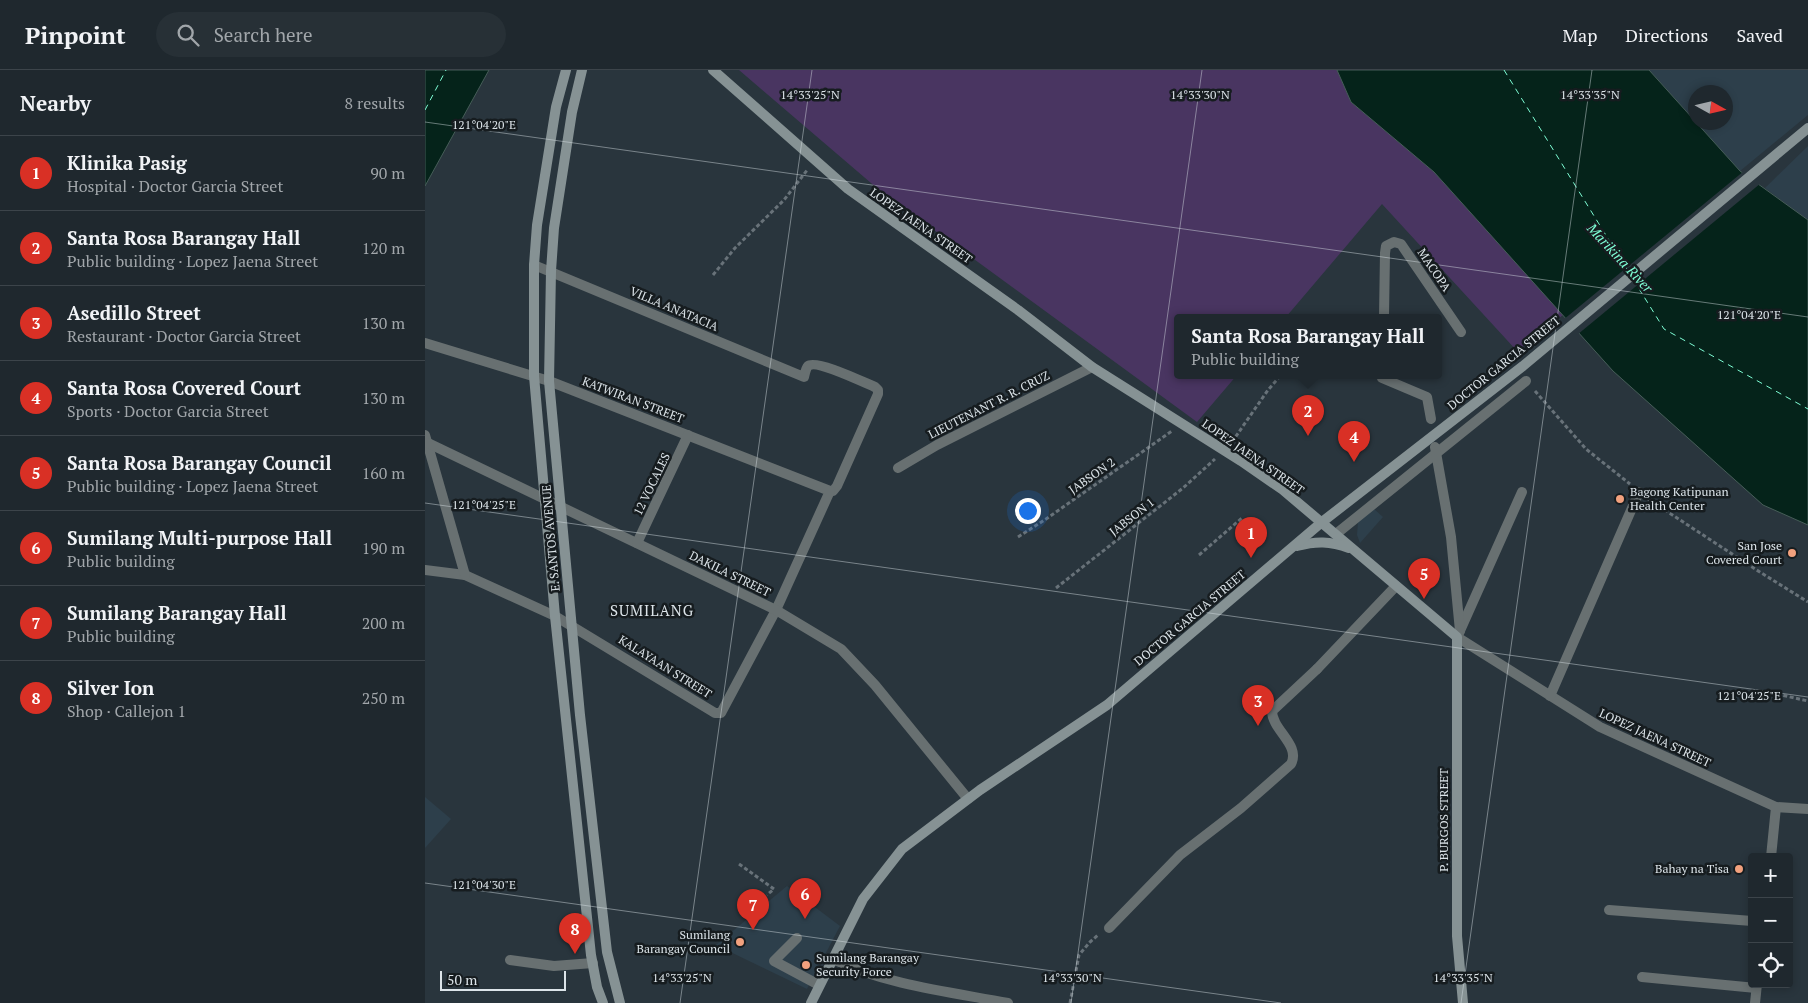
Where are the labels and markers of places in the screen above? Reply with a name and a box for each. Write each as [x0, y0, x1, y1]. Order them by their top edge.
pin: 2 [1292, 395, 1324, 436]
pin: 4 [1338, 421, 1370, 462]
place label: Bagong Katipunan Health Center [1630, 484, 1729, 513]
marker: Bagong Katipunan Health Center [1614, 493, 1626, 505]
pin: 1 [1235, 517, 1267, 558]
place label: San Jose Covered Court [1706, 538, 1783, 567]
marker: San Jose Covered Court [1786, 547, 1798, 559]
pin: 5 [1408, 558, 1440, 599]
pin: 3 [1242, 685, 1274, 726]
place label: Bahay na Tisa [1655, 861, 1729, 876]
marker: Bahay na Tisa [1733, 863, 1745, 875]
pin: 6 [789, 878, 821, 919]
pin: 7 [737, 889, 769, 930]
pin: 8 [559, 913, 591, 954]
place label: Sumilang Barangay Council [637, 927, 731, 956]
marker: Sumilang Barangay Council [734, 936, 746, 948]
place label: Sumilang Barangay Security Force [816, 950, 920, 979]
marker: Sumilang Barangay Security Force [800, 959, 812, 971]

